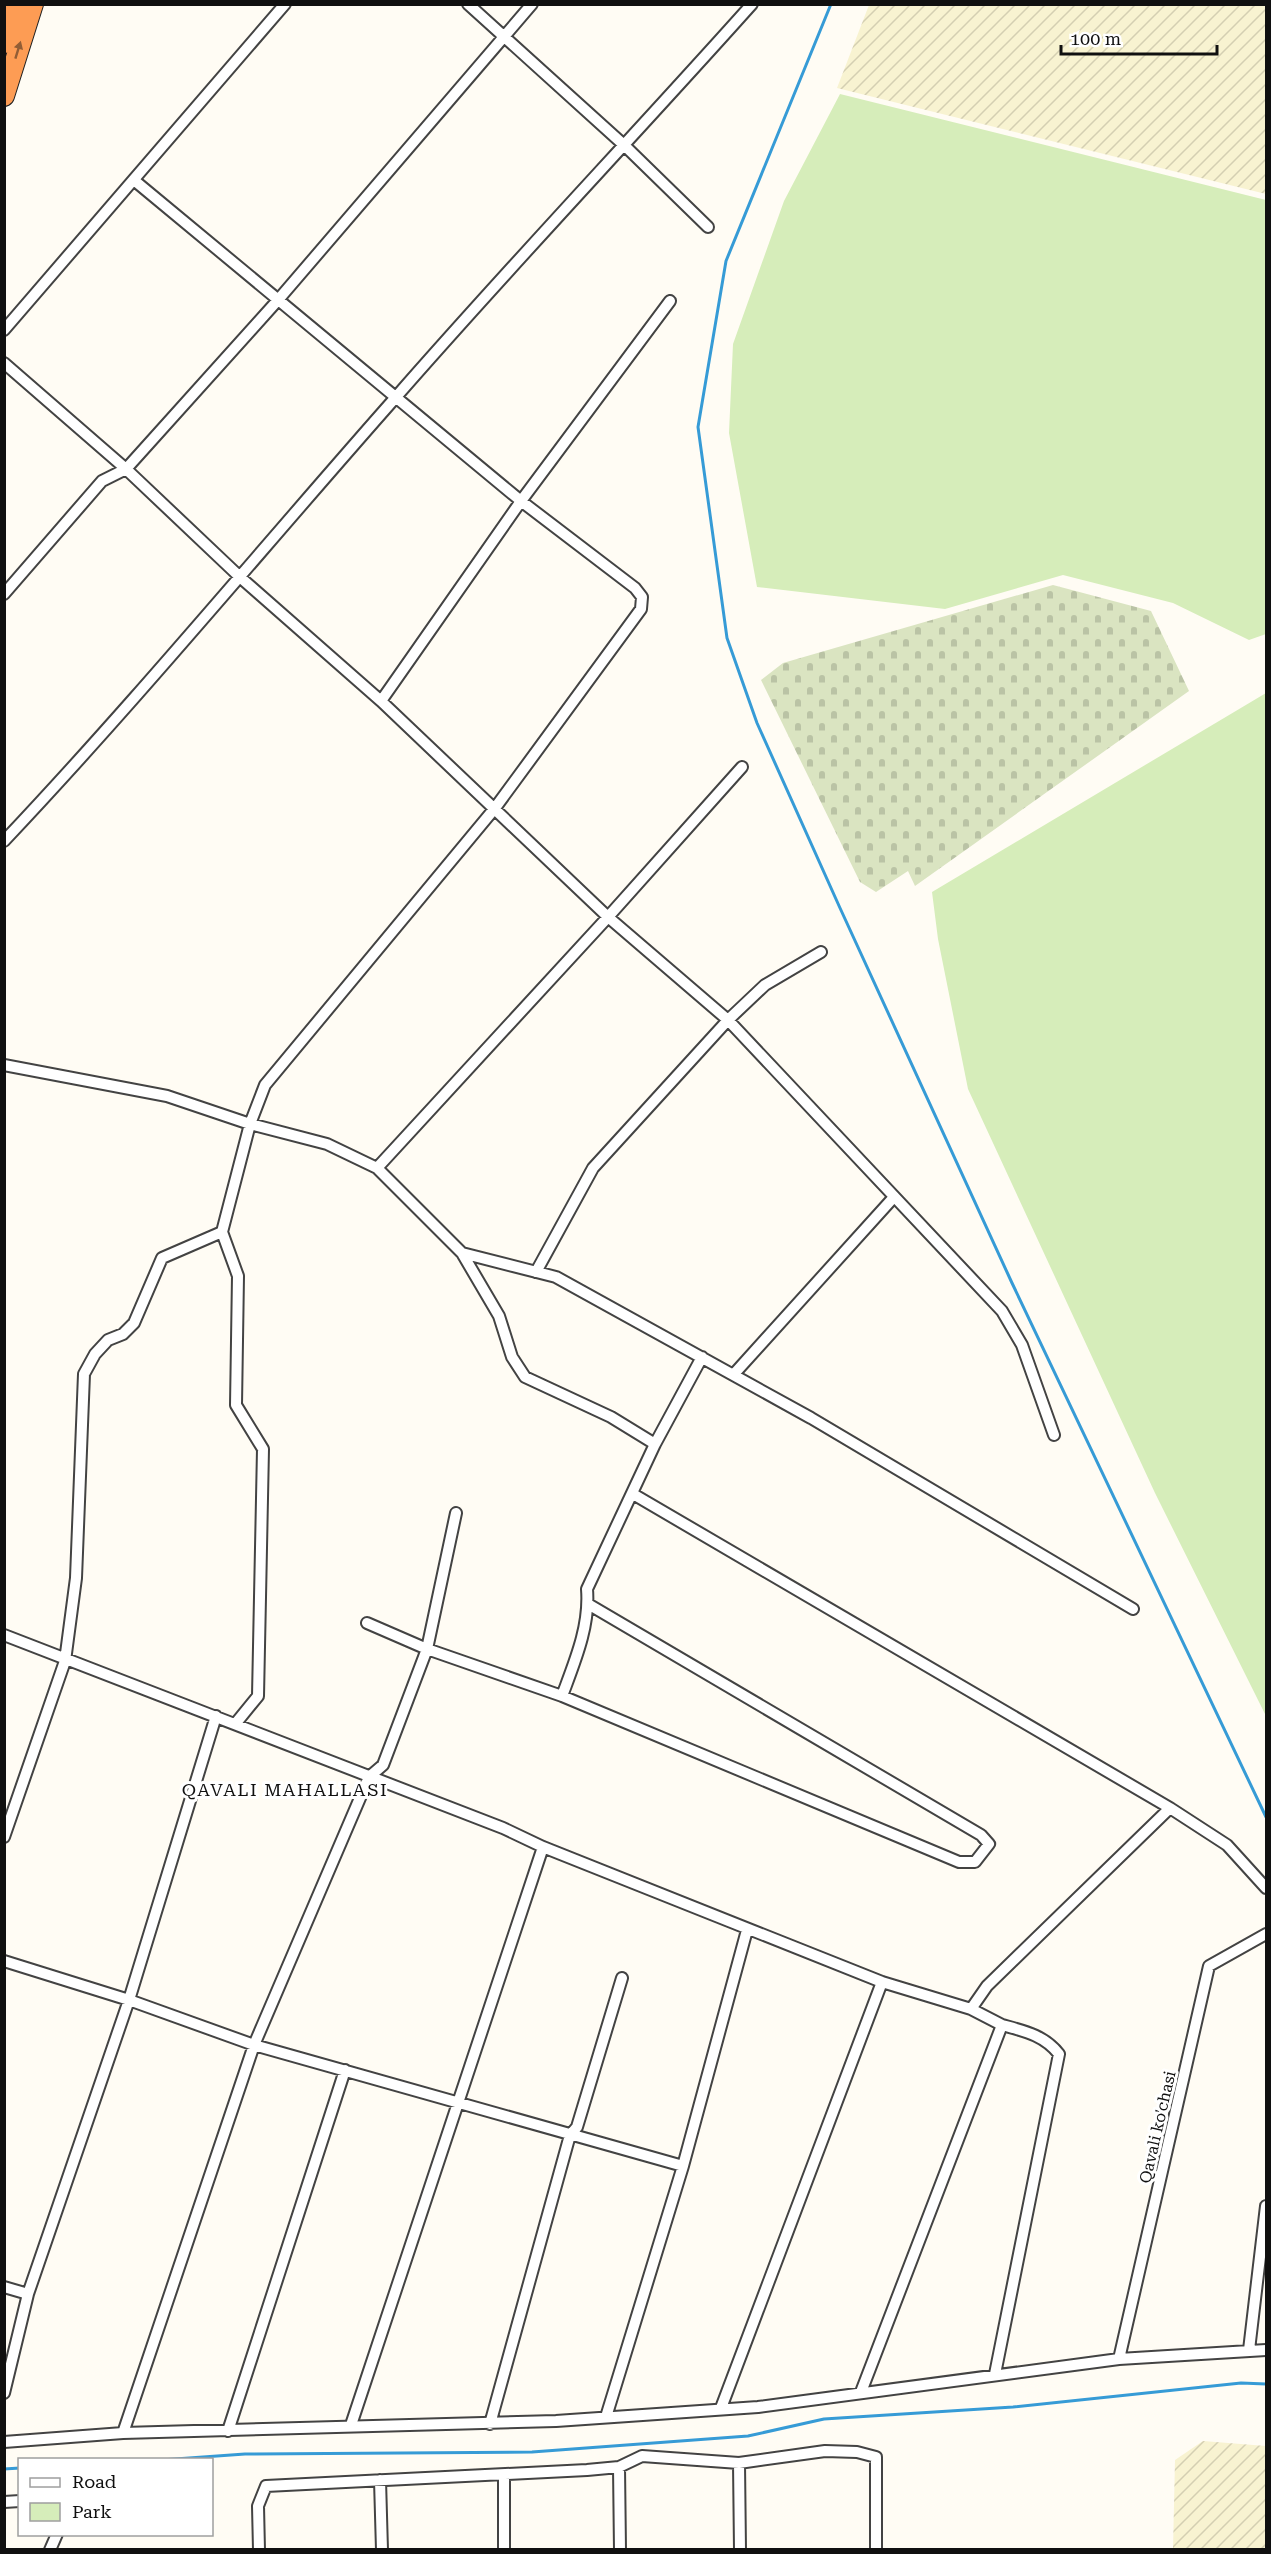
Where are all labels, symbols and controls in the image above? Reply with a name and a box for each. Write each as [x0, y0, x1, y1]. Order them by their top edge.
scale bar [1061, 18, 1217, 56]
text: 100 m [1070, 28, 1121, 49]
one-way arrow [14, 41, 23, 59]
district label: QAVALI MAHALLASI [182, 1779, 388, 1800]
street label: Qavali ko'chasi [1135, 2069, 1180, 2185]
legend [18, 2458, 213, 2536]
text: Road [72, 2471, 117, 2492]
text: Park [72, 2501, 112, 2522]

